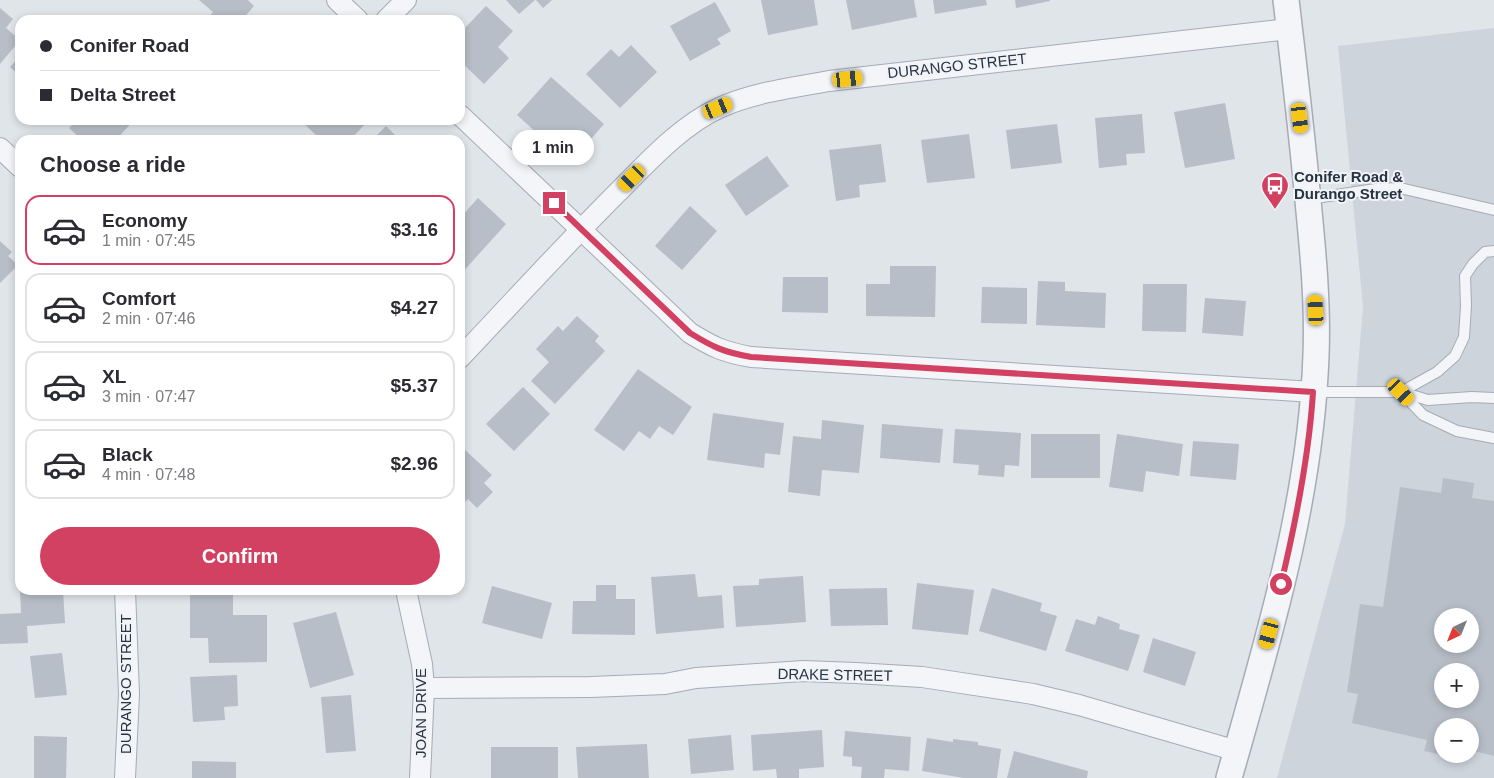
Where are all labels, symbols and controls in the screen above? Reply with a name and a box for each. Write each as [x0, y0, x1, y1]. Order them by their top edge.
text: Conifer Road [70, 35, 189, 56]
street label: DURANGO STREET [886, 50, 1027, 81]
car [832, 70, 863, 88]
text: Delta Street [70, 84, 176, 105]
car [701, 95, 734, 121]
car [1290, 102, 1309, 134]
callout: 1 min [513, 130, 595, 166]
text: 1 min [532, 139, 574, 156]
text: Choose a ride [40, 152, 185, 177]
car [616, 162, 647, 194]
place label: Conifer Road & Durango Street [1294, 168, 1403, 202]
bus stop icon: Conifer Road & Durango Street [1260, 171, 1290, 210]
route end [543, 192, 565, 214]
icon: car [42, 208, 87, 253]
text: Economy [102, 210, 188, 231]
text: $3.16 [390, 219, 438, 240]
text: 1 min · 07:45 [102, 232, 195, 249]
icon: car [42, 286, 87, 331]
text: Comfort [102, 288, 176, 309]
car [1307, 295, 1324, 325]
text: $4.27 [390, 297, 438, 318]
text: 2 min · 07:46 [102, 310, 195, 327]
icon: car [42, 364, 87, 409]
text: XL [102, 366, 126, 387]
text: $5.37 [390, 375, 438, 396]
car [1385, 376, 1416, 408]
text: 3 min · 07:47 [102, 388, 195, 405]
icon: car [42, 442, 87, 487]
text: Black [102, 444, 153, 465]
text: $2.96 [390, 453, 438, 474]
text: 4 min · 07:48 [102, 466, 195, 483]
button: Confirm [40, 527, 440, 585]
route start [1270, 573, 1292, 595]
north arrow [1434, 608, 1479, 652]
map controls [1434, 608, 1479, 763]
street label: DURANGO STREET [117, 614, 134, 754]
car [1257, 618, 1280, 650]
button: + [1434, 663, 1479, 708]
street label: DRAKE STREET [777, 665, 893, 684]
street label: JOAN DRIVE [412, 668, 429, 758]
button: − [1434, 718, 1479, 763]

